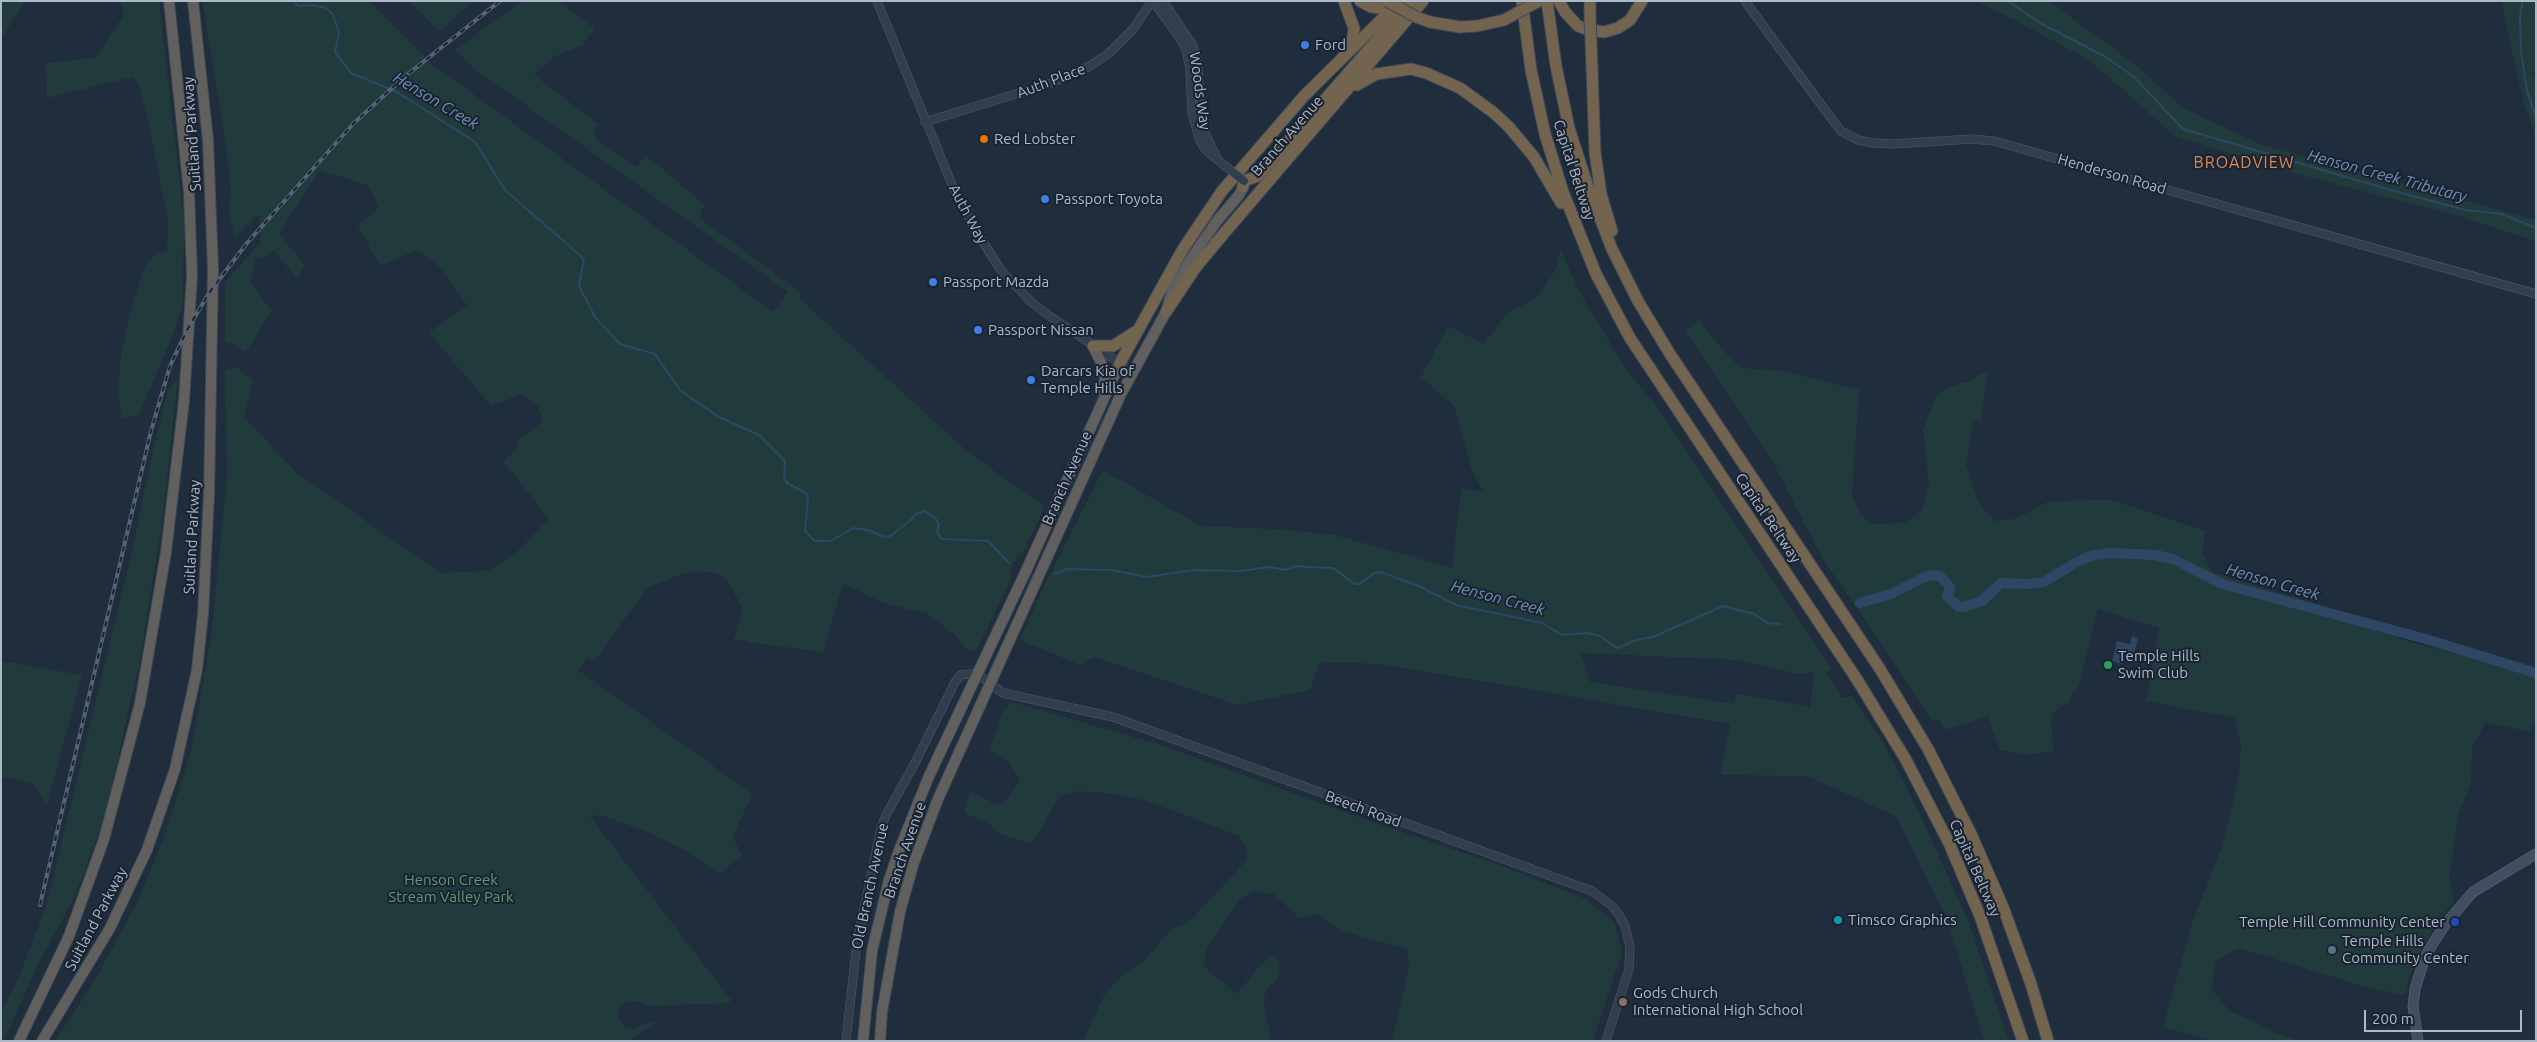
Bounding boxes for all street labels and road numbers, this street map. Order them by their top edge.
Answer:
street label: Woods Way [1186,51,1214,131]
street label: Auth Place [1014,60,1088,102]
street label: Suitland Parkway [179,76,205,192]
street label: Branch Avenue [1247,92,1327,180]
street label: Capital Beltway [1549,118,1599,222]
street label: Henderson Road [2056,150,2168,198]
street label: Auth Way [945,181,991,247]
street label: Branch Avenue [1038,428,1096,528]
street label: Capital Beltway [1731,470,1805,566]
street label: Suitland Parkway [180,479,204,595]
street label: Beech Road [1323,787,1403,831]
street label: Branch Avenue [880,799,930,901]
street label: Capital Beltway [1946,817,2004,919]
street label: Old Branch Avenue [848,821,892,951]
street label: Suitland Parkway [61,864,131,974]

